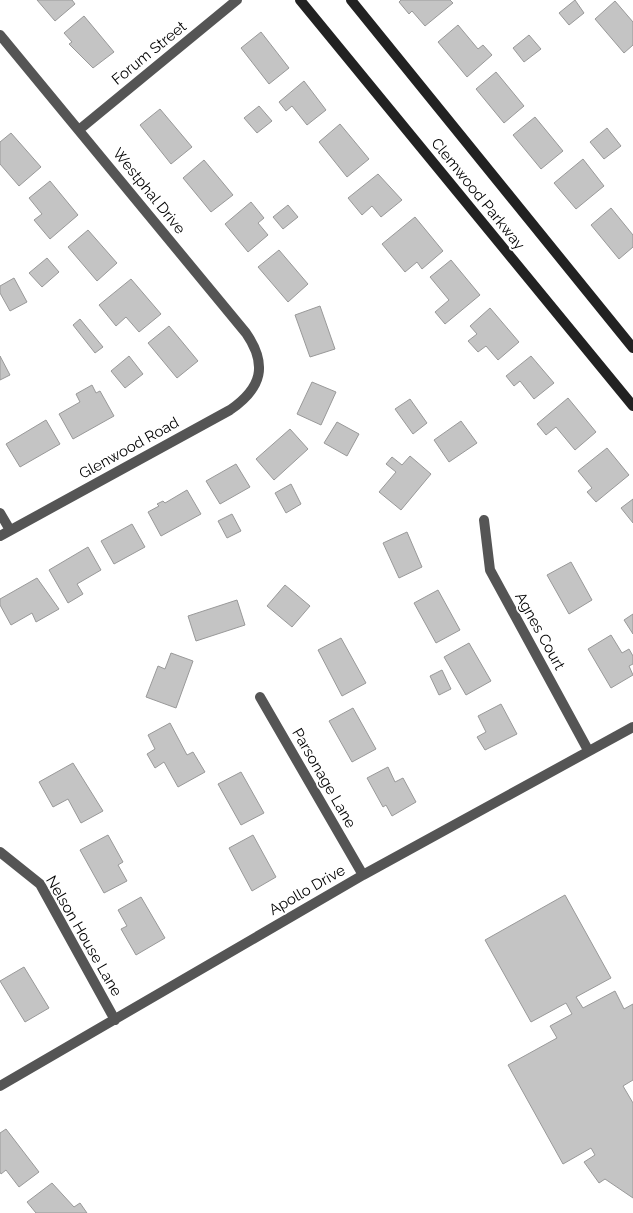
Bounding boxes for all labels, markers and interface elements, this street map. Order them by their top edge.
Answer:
street label: Forum Street [108,17,190,89]
street label: Clemwood Parkway [427,135,529,253]
street label: Westphal Drive [109,144,189,238]
street label: Glenwood Road [76,413,182,483]
street label: Agnes Court [511,589,569,673]
street label: Parsonage Lane [288,725,360,831]
street label: Apollo Drive [266,861,348,919]
street label: Nelson House Lane [42,873,126,1000]

